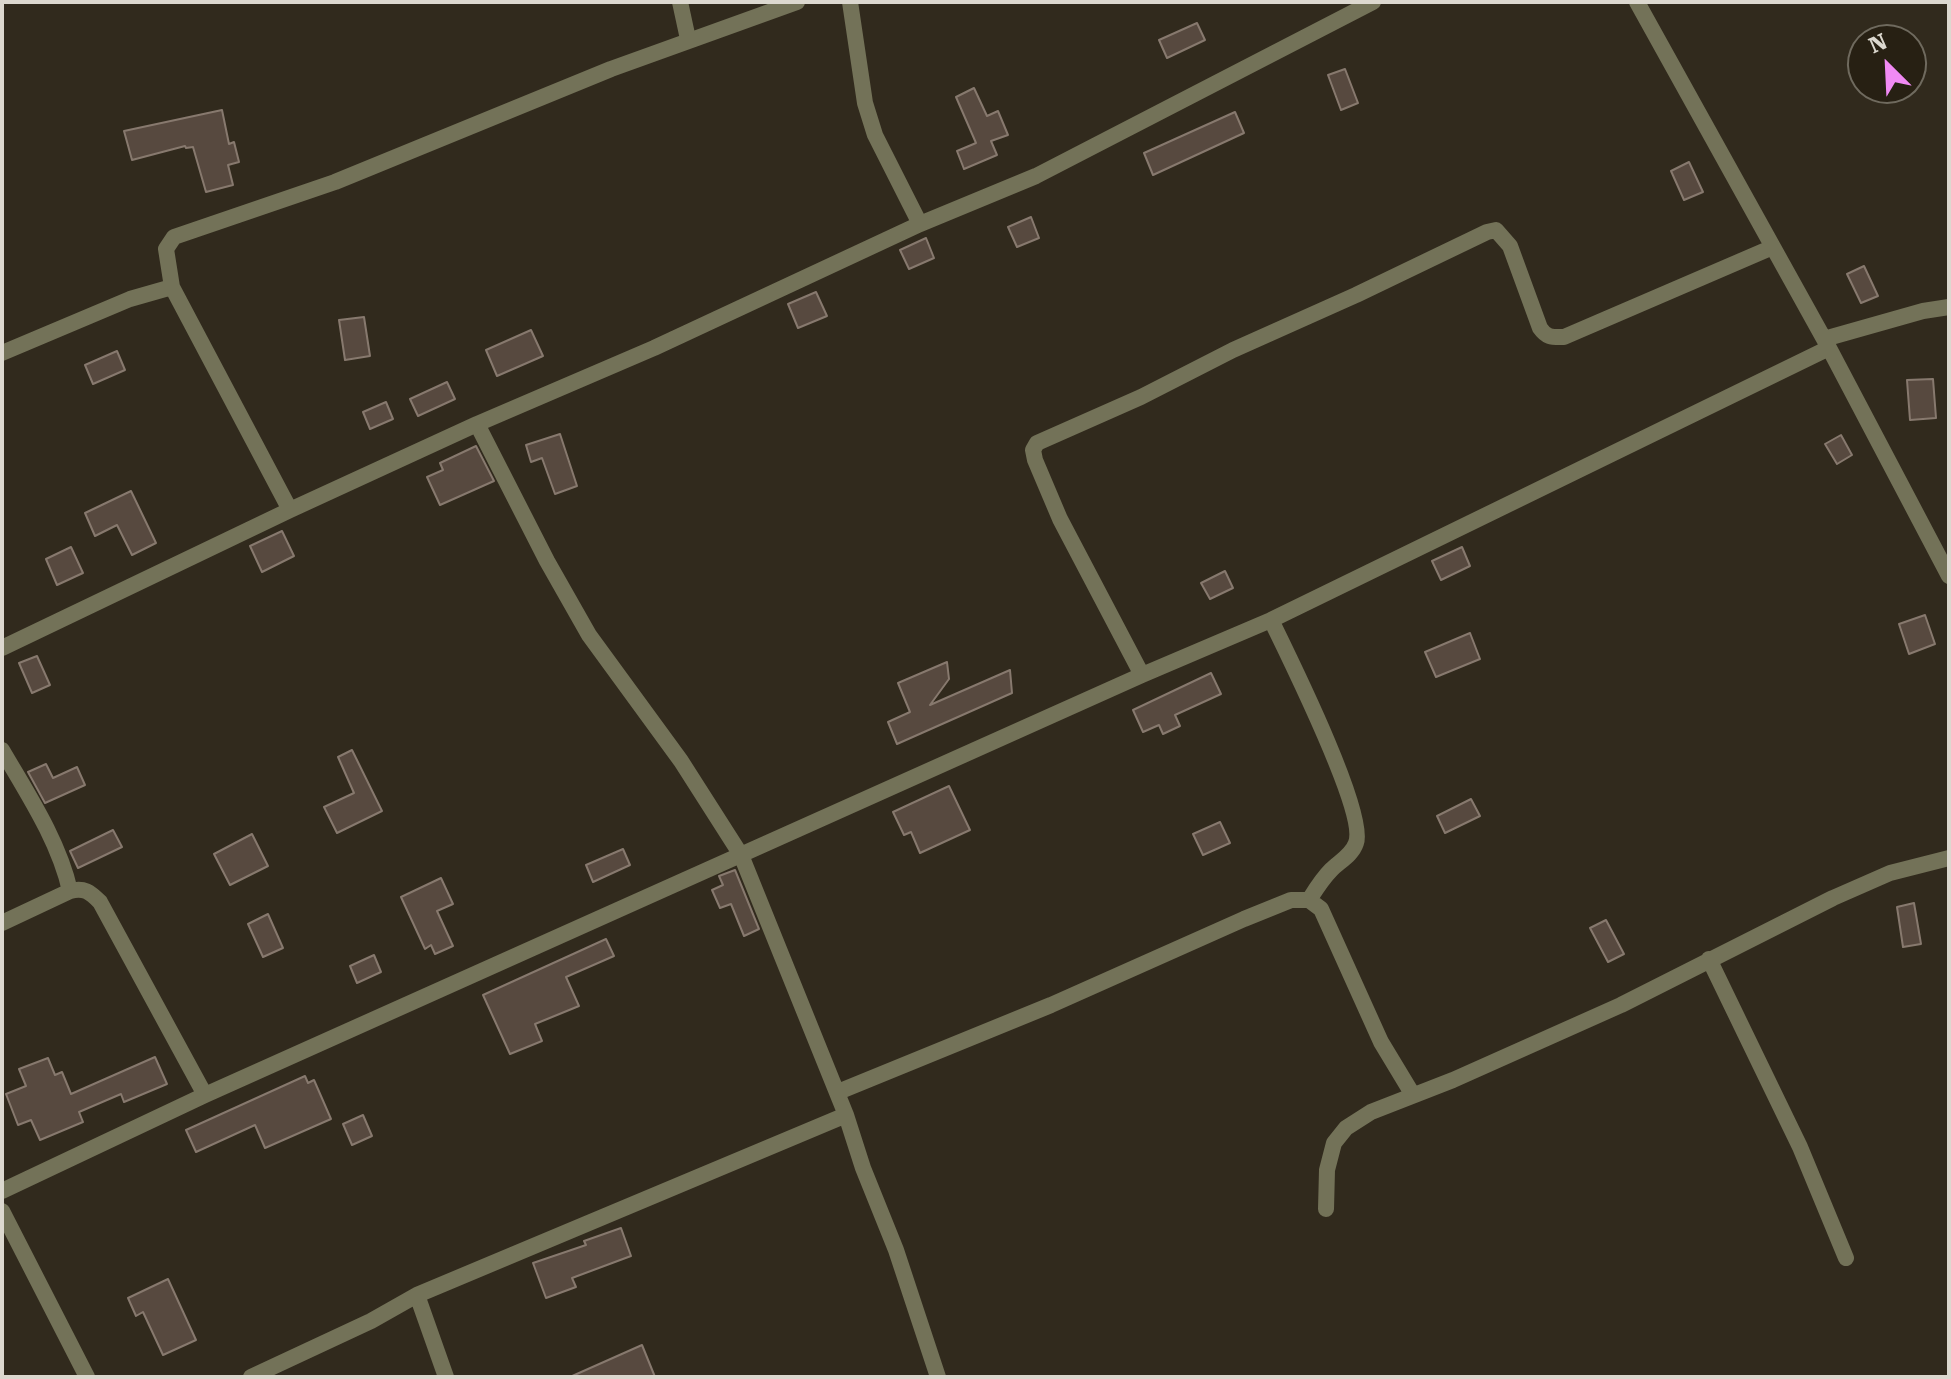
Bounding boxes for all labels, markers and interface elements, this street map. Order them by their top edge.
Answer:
north arrow [1847,24,1927,104]
text: N [1865,29,1891,58]

